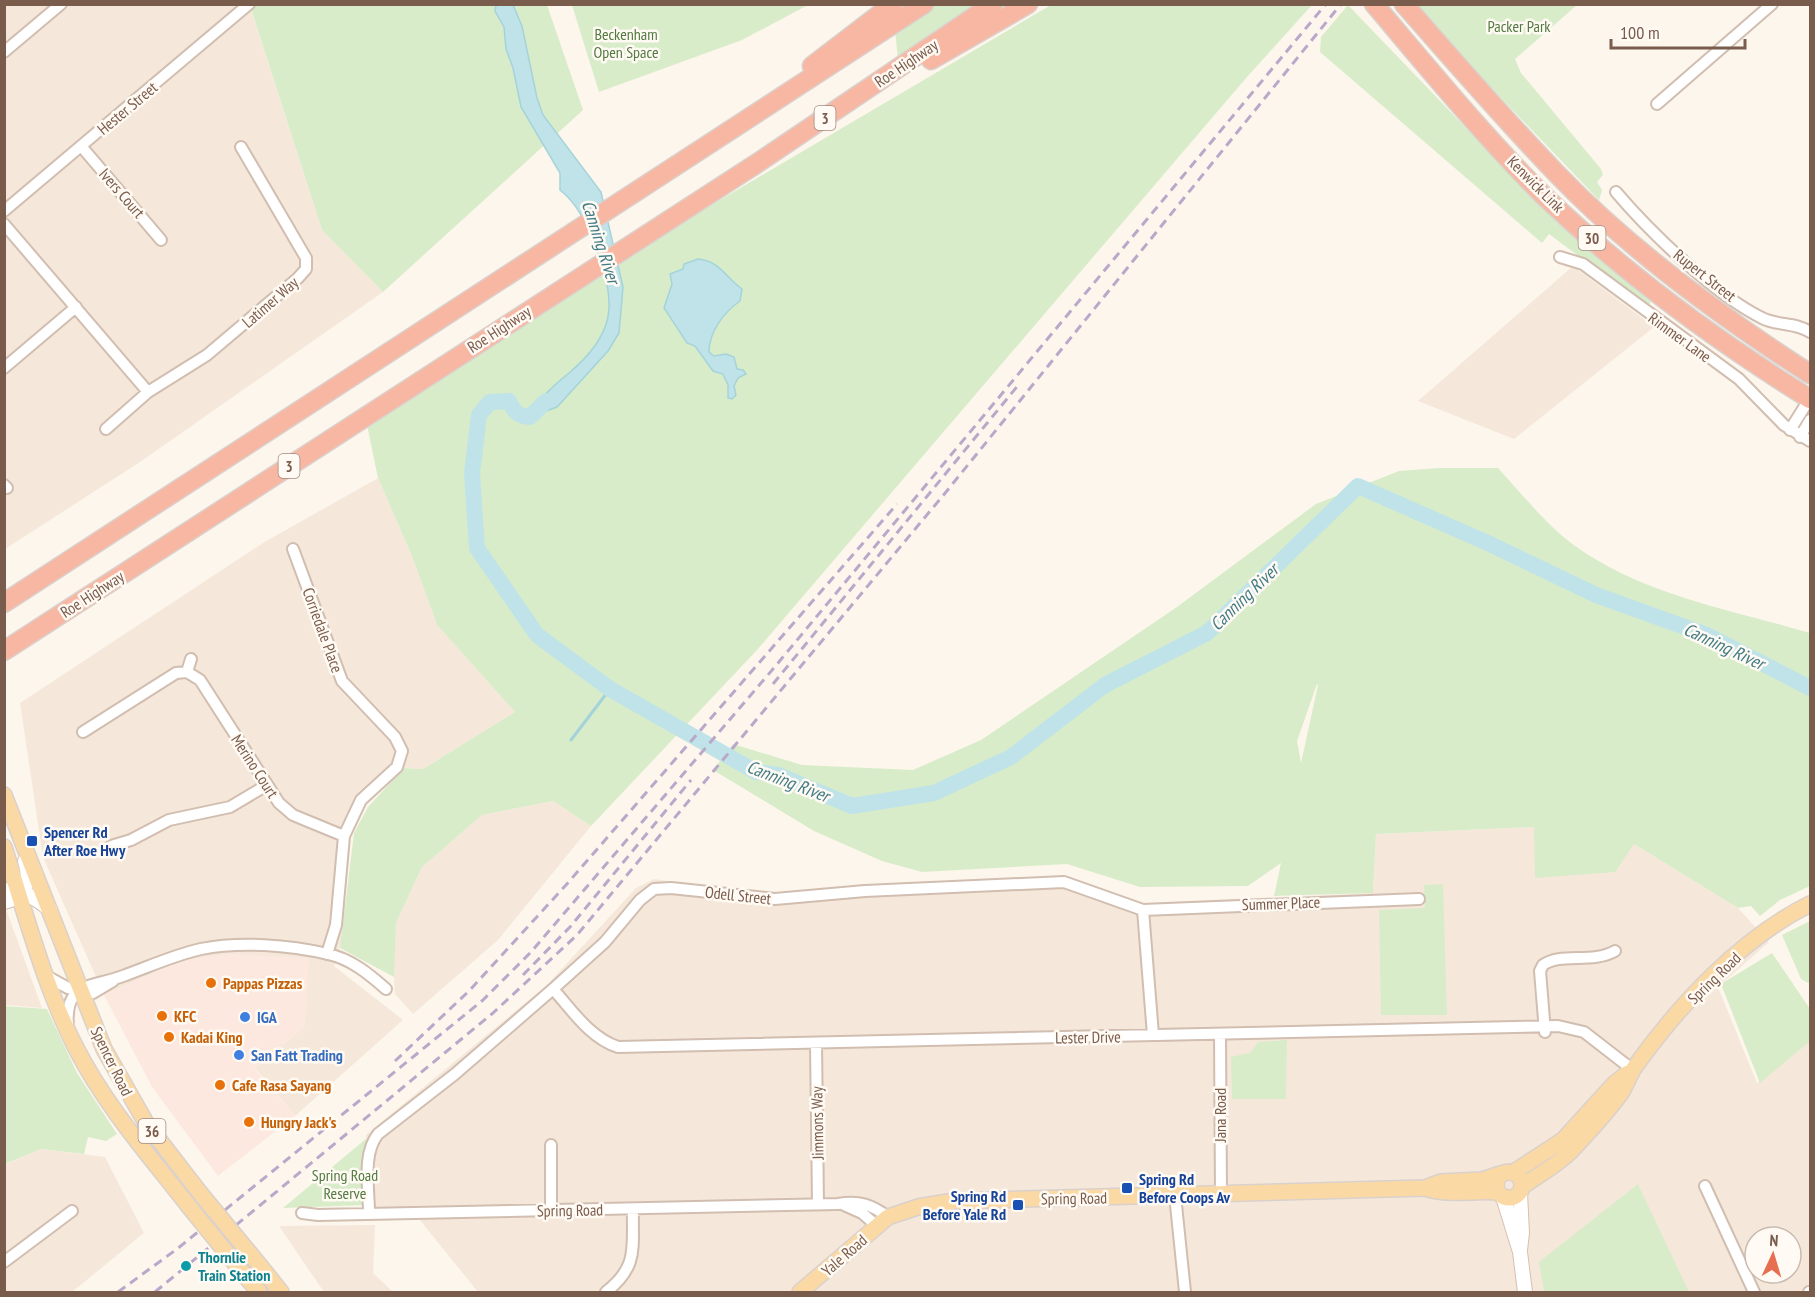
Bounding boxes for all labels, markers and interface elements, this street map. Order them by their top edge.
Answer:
scale bar [1611,12,1744,50]
park label: Packer Park [1487,16,1551,36]
text: 100 m [1620,21,1660,44]
park label: Beckenham Open Space [593,24,659,62]
street label: Roe Highway [871,35,941,91]
street label: Hester Street [93,77,162,139]
road number: 3 [814,106,836,130]
street label: Kenwick Link [1503,151,1569,217]
street label: Ivers Court [95,164,149,223]
water label: Canning River [577,197,626,290]
road number: 30 [1578,226,1606,250]
street label: Rupert Street [1670,244,1741,306]
street label: Latimer Way [238,272,302,332]
street label: Roe Highway [463,301,535,357]
street label: Rimmer Lane [1645,308,1715,366]
road number: 3 [278,454,300,478]
water label: Canning River [1205,557,1285,635]
street label: Roe Highway [56,566,128,622]
street label: Corriedale Place [298,585,348,675]
water label: Canning River [1680,617,1771,676]
street label: Merino Court [227,730,283,802]
water label: Canning River [744,755,835,808]
place label: Spencer Rd After Roe Hwy [43,822,126,860]
marker: Spencer Rd After Roe Hwy [25,834,39,848]
street label: Odell Street [704,882,773,908]
street label: Summer Place [1241,892,1321,914]
street label: Spring Road [1683,948,1745,1008]
place label: Pappas Pizzas [223,973,303,993]
marker: Pappas Pizzas [204,976,218,990]
place label: KFC [174,1006,197,1026]
place label: IGA [257,1007,278,1027]
marker: KFC [155,1009,169,1023]
marker: IGA [238,1010,252,1024]
street label: Spencer Road [87,1023,137,1099]
street label: Lester Drive [1055,1026,1121,1048]
place label: Kadai King [181,1027,242,1047]
marker: Kadai King [162,1030,176,1044]
place label: San Fatt Trading [251,1045,343,1065]
marker: San Fatt Trading [232,1048,246,1062]
place label: Cafe Rasa Sayang [232,1075,331,1095]
marker: Cafe Rasa Sayang [213,1078,227,1092]
street label: Jimmons Way [806,1086,828,1161]
street label: Jana Road [1210,1088,1230,1143]
place label: Hungry Jack's [261,1112,337,1132]
marker: Hungry Jack's [242,1115,256,1129]
road number: 36 [138,1119,166,1143]
park label: Spring Road Reserve [312,1165,378,1203]
place label: Spring Rd Before Coops Av [1139,1169,1231,1207]
marker: Spring Rd Before Coops Av [1120,1181,1134,1195]
place label: Spring Rd Before Yale Rd [923,1186,1006,1224]
street label: Spring Road [1041,1187,1107,1209]
marker: Spring Rd Before Yale Rd [1011,1198,1025,1212]
street label: Spring Road [537,1199,603,1221]
north arrow [1743,1225,1803,1285]
street label: Yale Road [817,1230,871,1280]
text: N [1769,1230,1779,1250]
place label: Thornlie Train Station [198,1247,270,1285]
marker: Thornlie Train Station [179,1259,193,1273]

